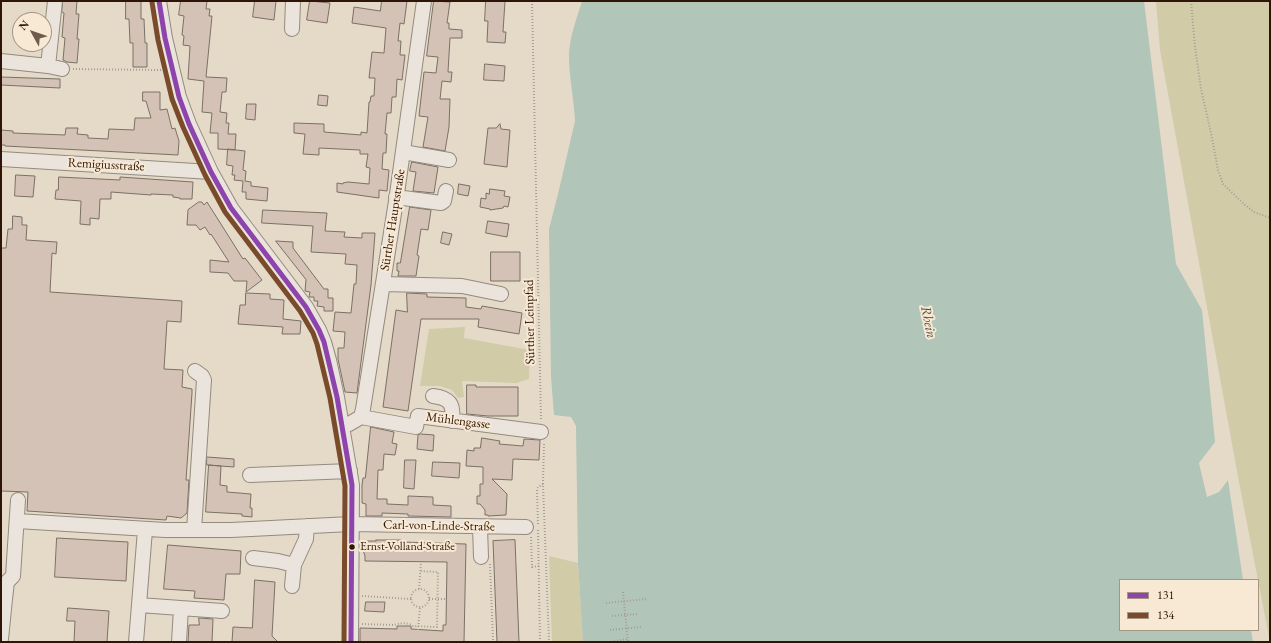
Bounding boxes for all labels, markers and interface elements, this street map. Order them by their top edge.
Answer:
north arrow [12,12,52,52]
text: N [15,17,32,33]
street label: Remigiusstraße [67,155,145,175]
street label: Sürther Hauptstraße [377,168,409,272]
street label: Sürther Leinpfad [521,279,539,365]
water label: Rhein [916,304,940,340]
street label: Mühlengasse [425,409,491,433]
street label: Carl-von-Linde-Straße [383,517,495,535]
place label: Ernst-Volland-Straße [360,540,455,554]
marker: Ernst-Volland-Straße [347,542,357,552]
legend [1119,579,1259,631]
text: 131 [1157,587,1174,603]
text: 134 [1157,607,1174,623]

